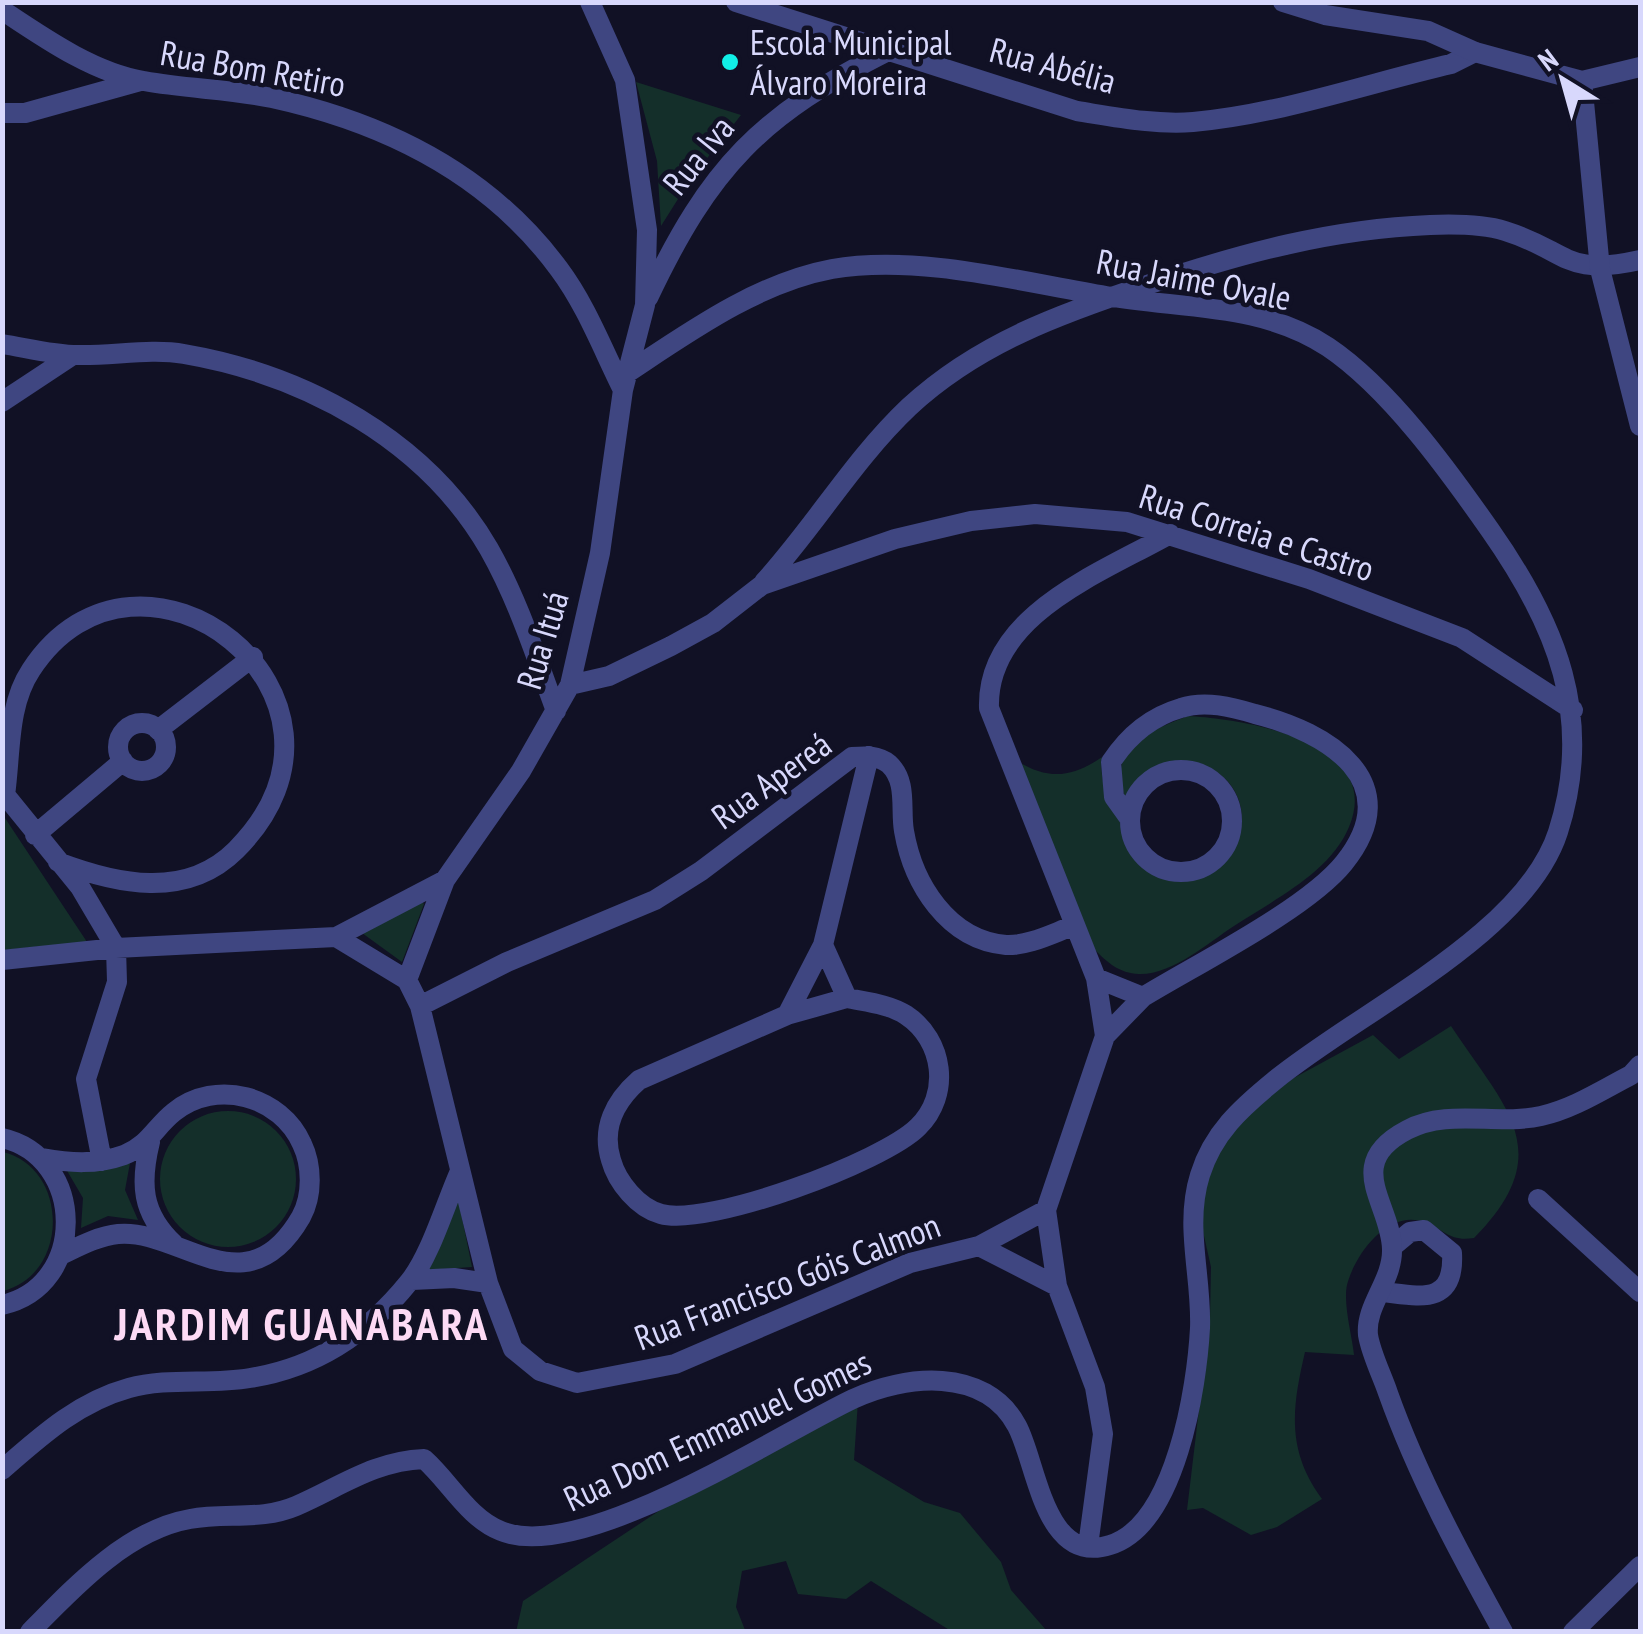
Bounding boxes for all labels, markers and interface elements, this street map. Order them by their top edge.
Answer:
place label: Escola Municipal Álvaro Moreira [750,19,951,105]
street label: Rua Abélia [985,26,1121,104]
street label: Rua Bom Retiro [157,29,349,107]
north arrow [1513,30,1613,130]
text: N [1530,40,1565,79]
marker: Escola Municipal Álvaro Moreira [719,51,741,73]
street label: Rua Iva [652,106,744,204]
street label: Rua Jaime Ovale [1093,238,1295,320]
street label: Rua Correia e Castro [1134,472,1380,592]
street label: Rua Ituá [505,585,579,695]
street label: Rua Apereá [702,721,840,839]
street label: Rua Francisco Góis Calmon [628,1202,946,1360]
district label: JARDIM GUANABARA [113,1294,490,1352]
street label: Rua Dom Emmanuel Gomes [556,1339,878,1521]

